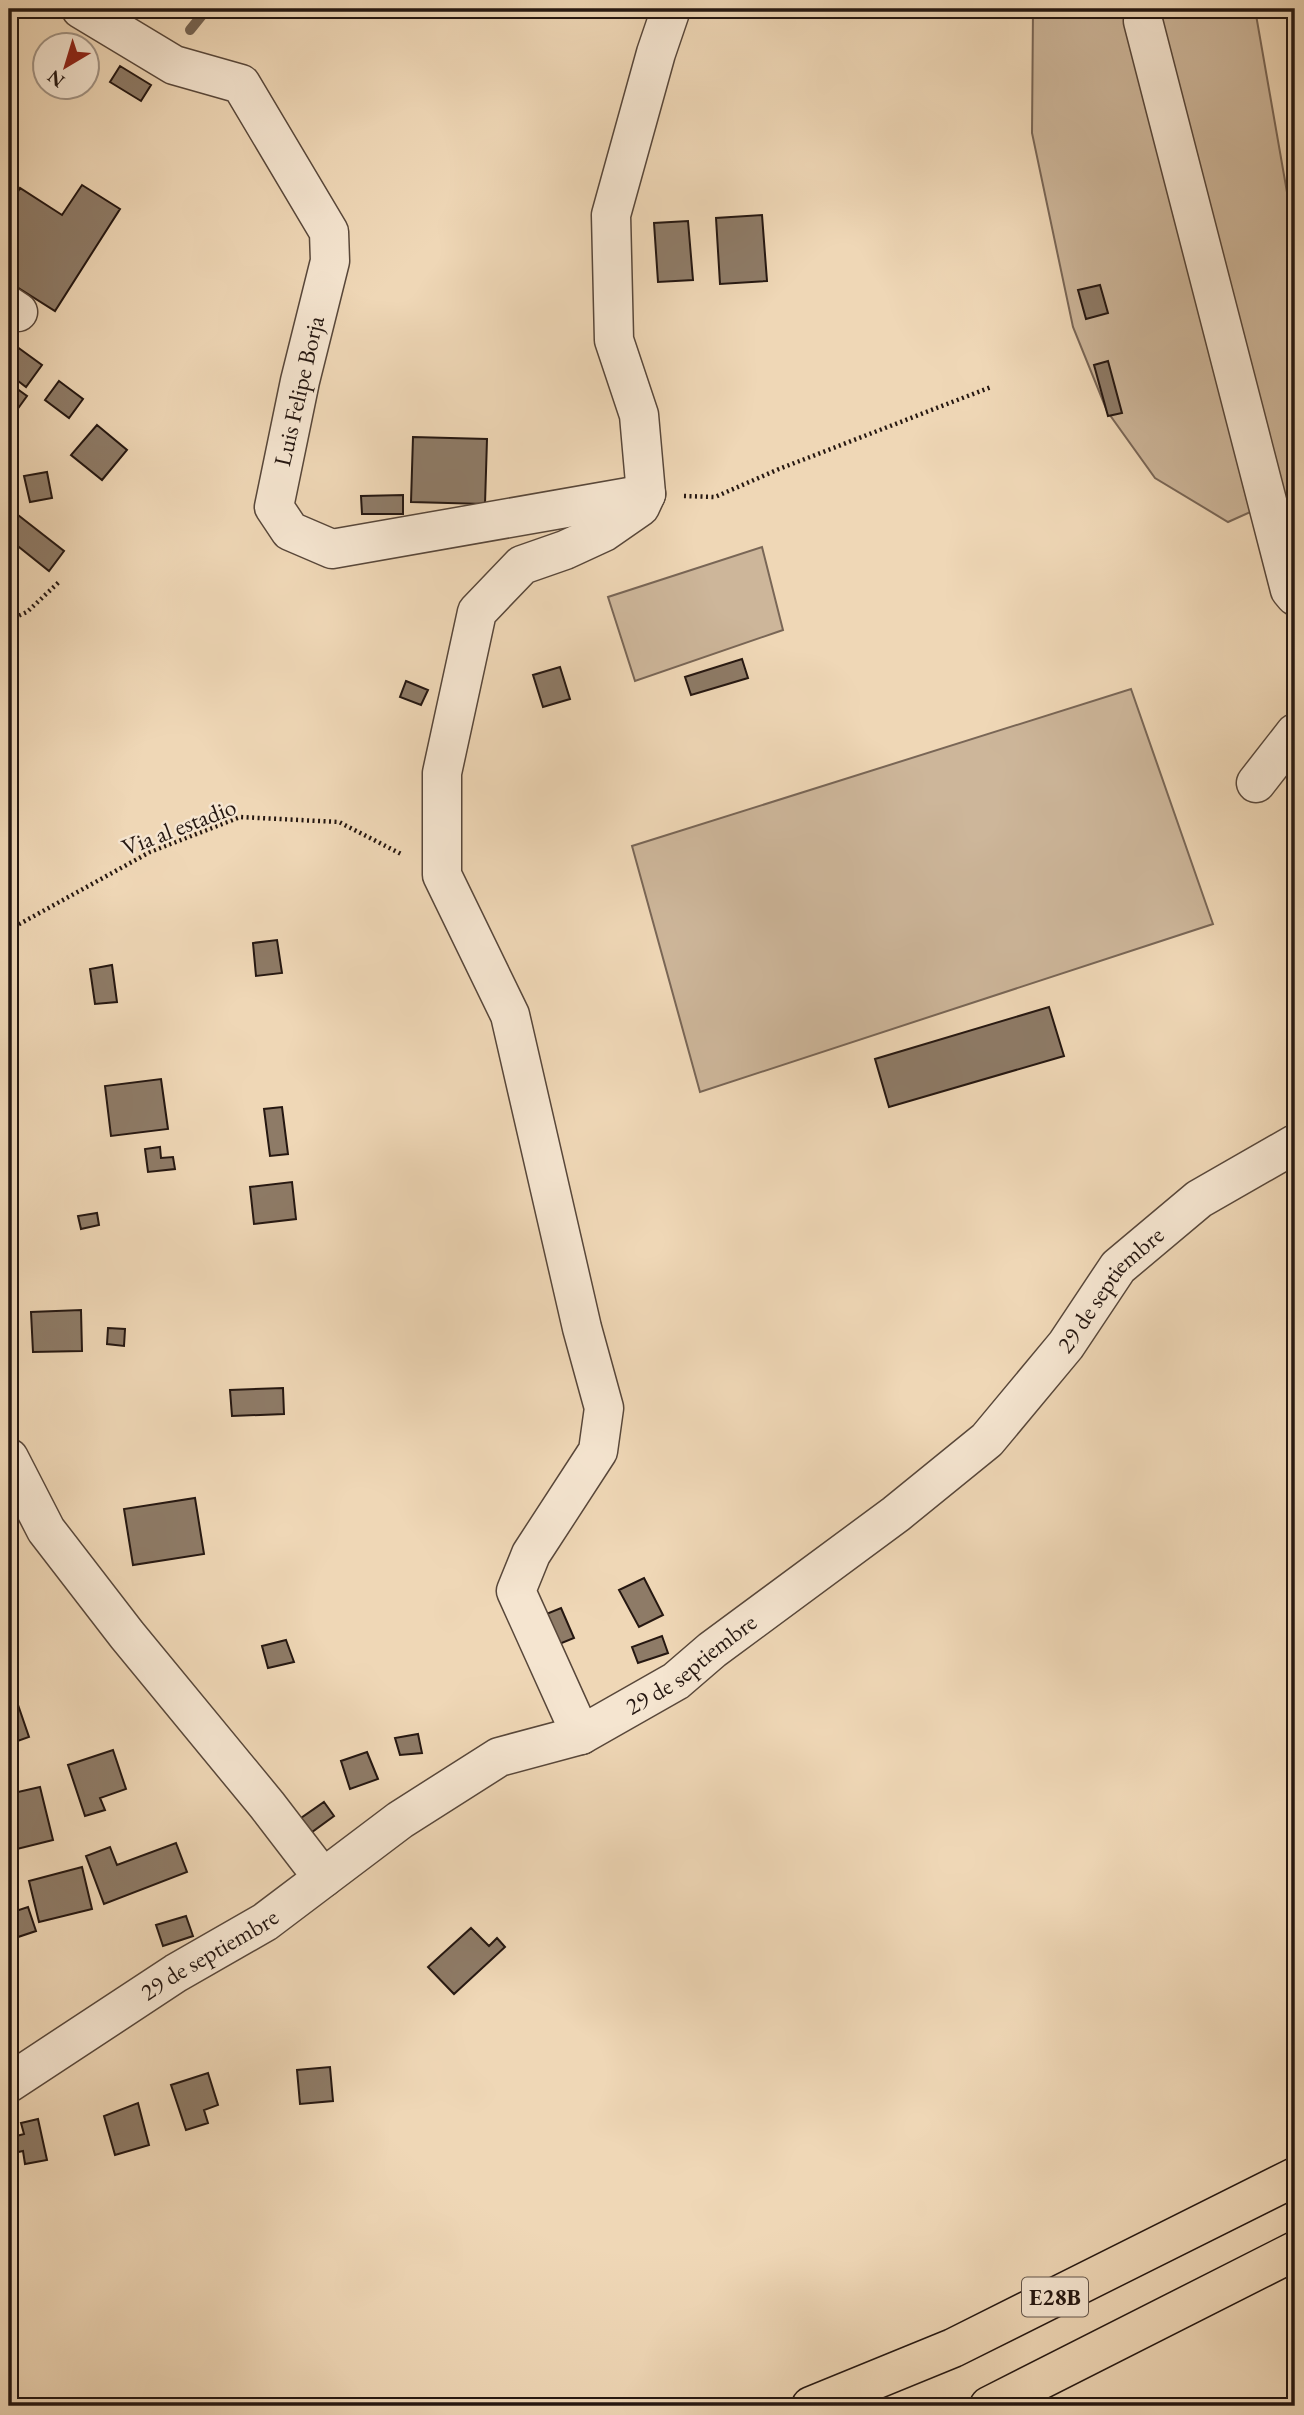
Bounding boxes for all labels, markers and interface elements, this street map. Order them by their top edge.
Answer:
north arrow [32,32,102,102]
text: N [42,64,70,94]
street label: Luis Felipe Borja [266,312,331,469]
street label: Via al estadio [117,790,241,863]
street label: 29 de septiembre [1050,1219,1170,1359]
street label: 29 de septiembre [620,1606,763,1722]
street label: 29 de septiembre [134,1901,284,2007]
road number: E28B [1022,2278,1088,2316]

